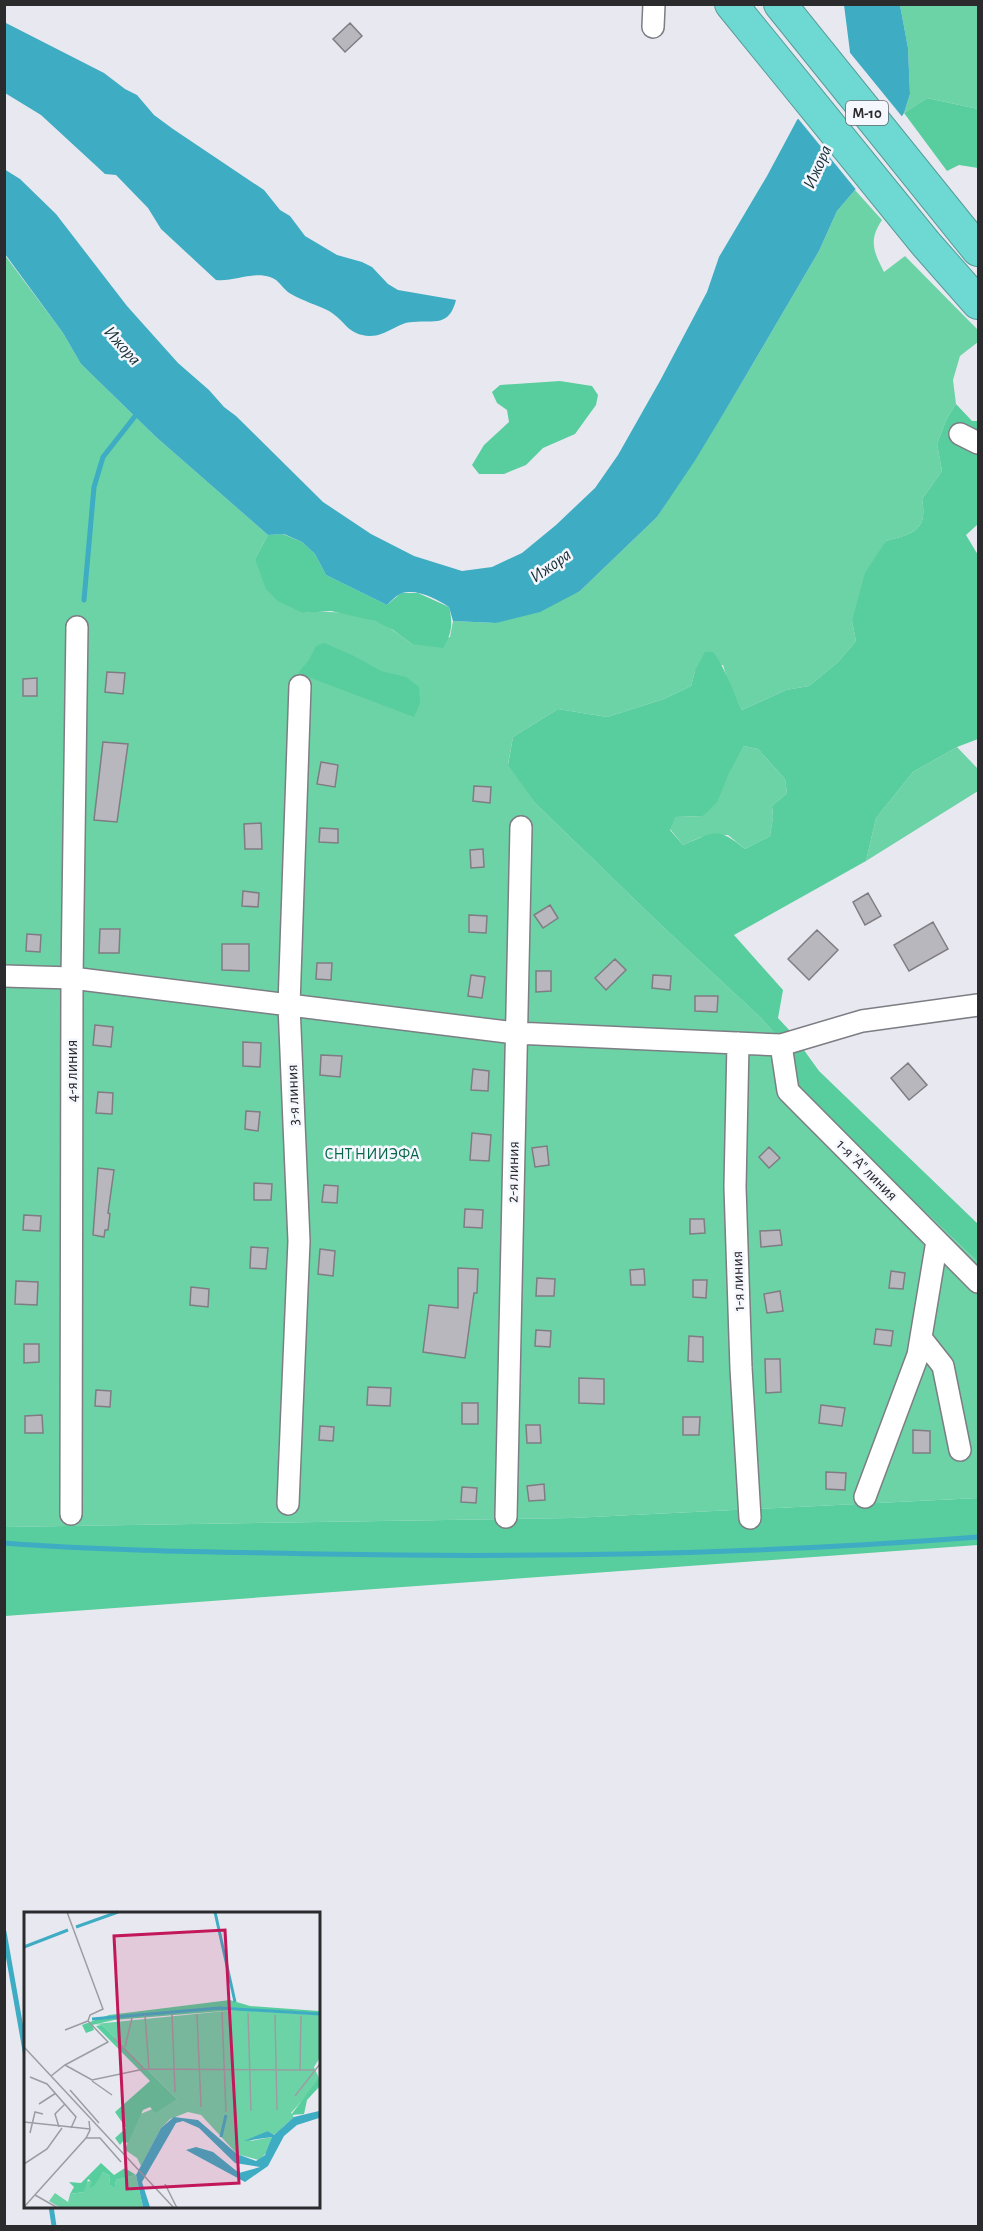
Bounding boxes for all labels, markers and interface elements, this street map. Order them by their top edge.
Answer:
road number: М-10 [846,101,888,125]
water label: Ижора [801,143,835,191]
water label: Ижора [100,323,144,369]
water label: Ижора [527,546,575,586]
street label: 4-я линия [64,1040,80,1102]
street label: 3-я линия [284,1064,302,1126]
street label: 1-я "А" линия [833,1136,901,1204]
street label: 2-я линия [504,1141,522,1203]
park label: СНТ НИИЭФА [325,1146,420,1162]
street label: 1-я линия [729,1251,747,1311]
inset map [24,1912,320,2207]

